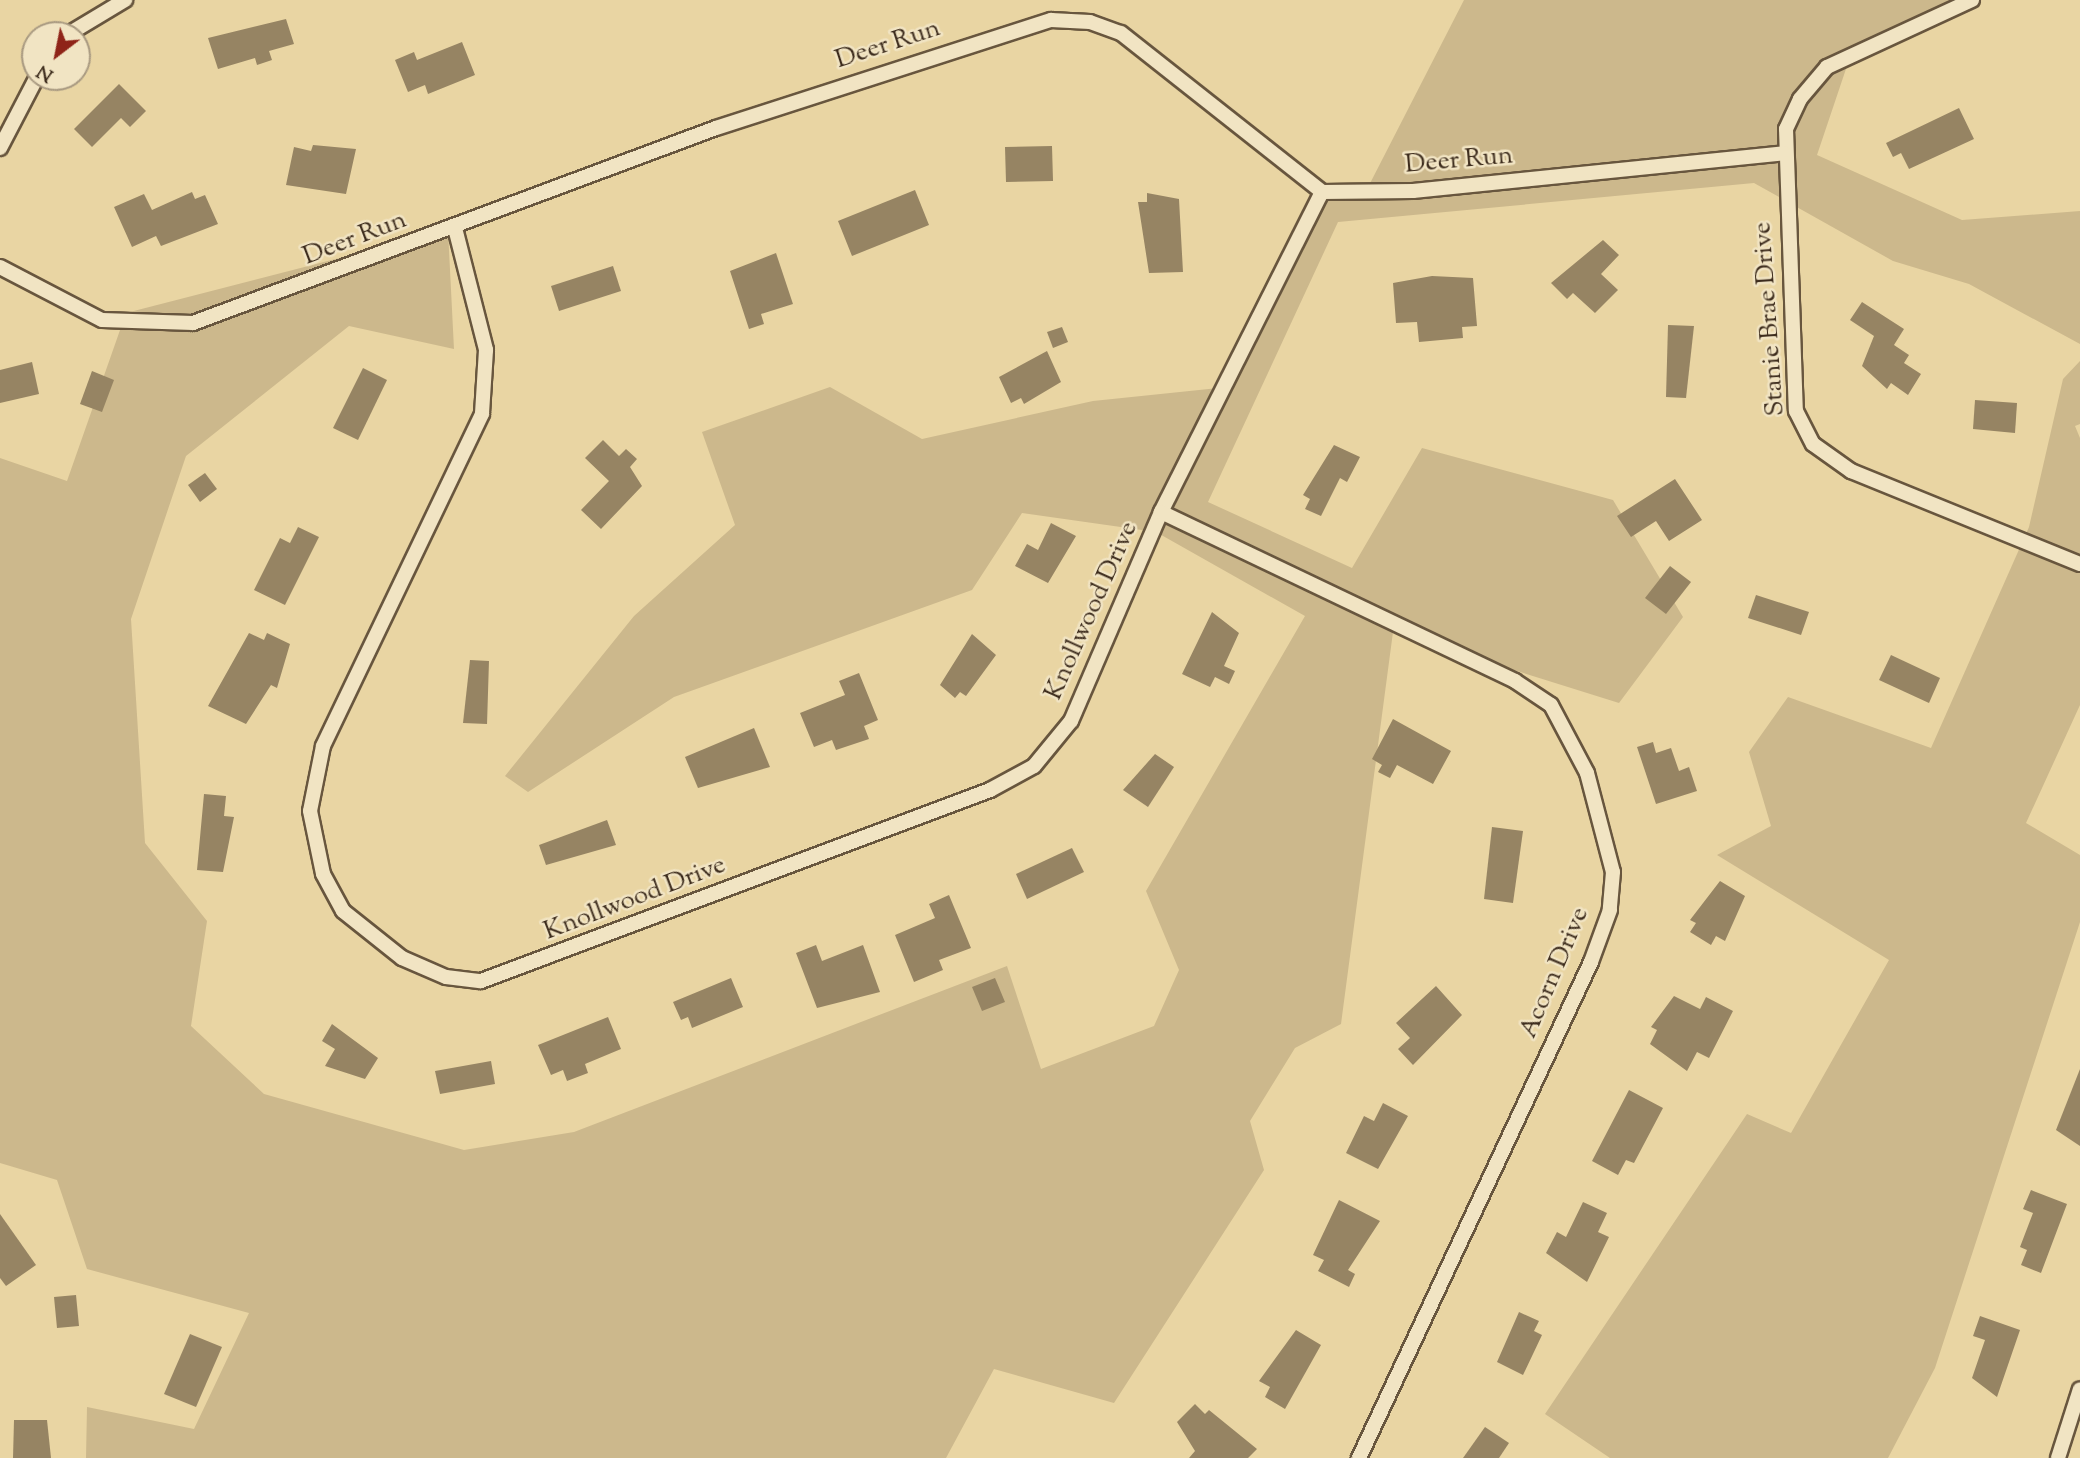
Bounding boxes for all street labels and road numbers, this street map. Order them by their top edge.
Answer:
street label: Deer Run [832,13,944,77]
street label: Deer Run [1404,141,1514,181]
street label: Deer Run [299,205,411,273]
street label: Stanie Brae Drive [1748,221,1792,417]
street label: Knollwood Drive [1039,517,1145,705]
street label: Knollwood Drive [540,850,730,948]
street label: Acorn Drive [1513,903,1597,1043]

